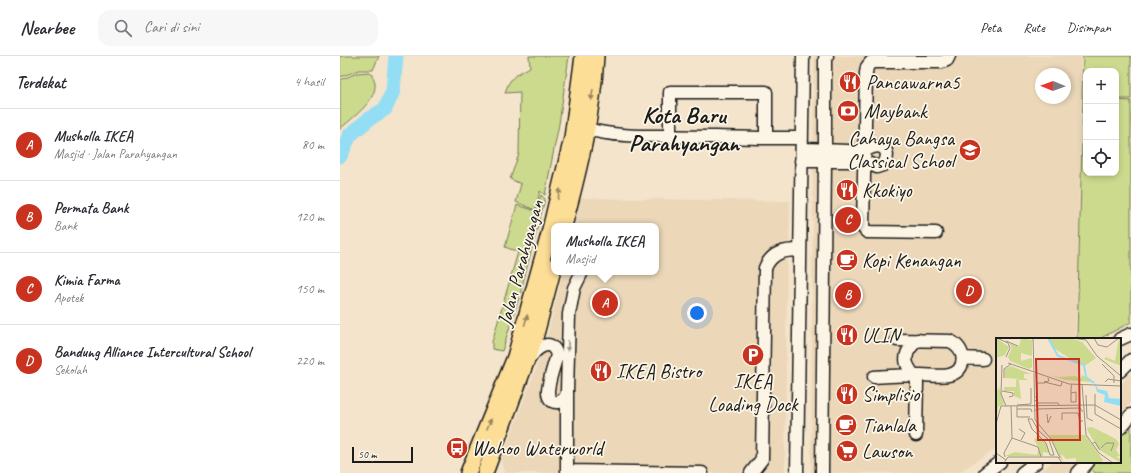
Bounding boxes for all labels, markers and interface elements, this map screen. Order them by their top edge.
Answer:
search box [98,10,378,46]
text: Nearbee [20,16,74,40]
icon: search [112,17,134,39]
text: Cari di sini [144,18,199,37]
text: Peta [980,19,1001,36]
text: Rute [1023,19,1045,36]
text: Disimpan [1067,19,1111,36]
north arrow [1035,68,1071,104]
map controls [1083,68,1119,176]
button: + [1083,68,1119,104]
restaurant icon: Pancawarna5 [837,69,863,95]
place label: Pancawarna5 [866,70,961,95]
text: Terdekat [16,72,66,93]
text: 4 hasil [294,74,324,90]
one-way arrow [589,89,595,101]
bank icon: Maybank [835,98,861,124]
place label: Maybank [864,99,928,124]
district label: Kota Baru Parahyangan [629,100,741,158]
button: − [1083,104,1119,140]
place label: Cahaya Bangsa Classical School [847,126,958,174]
text: Musholla IKEA [54,127,133,146]
text: A [26,137,32,153]
text: 80 m [302,137,324,153]
school or university icon: Cahaya Bangsa Classical School [957,137,983,163]
button: locate [1083,140,1119,176]
text: Masjid · Jalan Parahyangan [54,146,177,162]
restaurant icon: Kkokiyo [834,177,860,203]
place label: Kkokiyo [862,178,913,203]
one-way arrow [556,188,562,200]
street label: Jalan Parahyangan [491,196,550,330]
text: Permata Bank [54,199,128,218]
pin: C [835,205,861,235]
text: B [26,209,32,225]
text: 120 m [296,209,324,225]
text: Bank [54,218,77,234]
popup [551,223,659,275]
text: Musholla IKEA [566,232,644,251]
cafe icon: Kopi Kenangan [834,247,860,273]
place label: Kopi Kenangan [862,248,962,273]
text: Masjid [566,251,595,267]
text: Kimia Farma [54,271,120,290]
pin: D [956,276,982,306]
pin: B [835,280,861,310]
text: C [26,281,32,297]
text: 150 m [296,281,324,297]
pin: A [592,288,618,318]
text: Apotek [54,290,83,306]
your location [687,303,707,323]
one-way arrow [523,314,529,326]
restaurant icon: ULIN [834,322,860,348]
place label: ULIN [862,323,902,348]
inset map [996,338,1121,463]
one-way arrow [565,340,571,353]
parking icon: IKEA Loading Dock [740,342,766,368]
text: Bandung Alliance Intercultural School [54,343,251,362]
text: D [25,353,33,369]
text: 220 m [296,353,324,369]
restaurant icon: IKEA Bistro [588,358,614,384]
place label: IKEA Bistro [616,359,703,384]
text: Sekolah [54,362,87,378]
place label: IKEA Loading Dock [708,369,799,417]
restaurant icon: Simplisio [834,381,860,407]
place label: Simplisio [862,382,920,407]
cafe icon: Tianlala [833,412,859,438]
place label: Tianlala [862,413,917,438]
one-way arrow [486,418,492,430]
bus stop icon: Wahoo Waterworld [444,435,470,461]
place label: Wahoo Waterworld [472,436,606,461]
supermarket icon: Lawson [834,438,860,464]
place label: Lawson [862,439,913,464]
scale bar [352,445,413,464]
text: 50 m [358,447,377,461]

